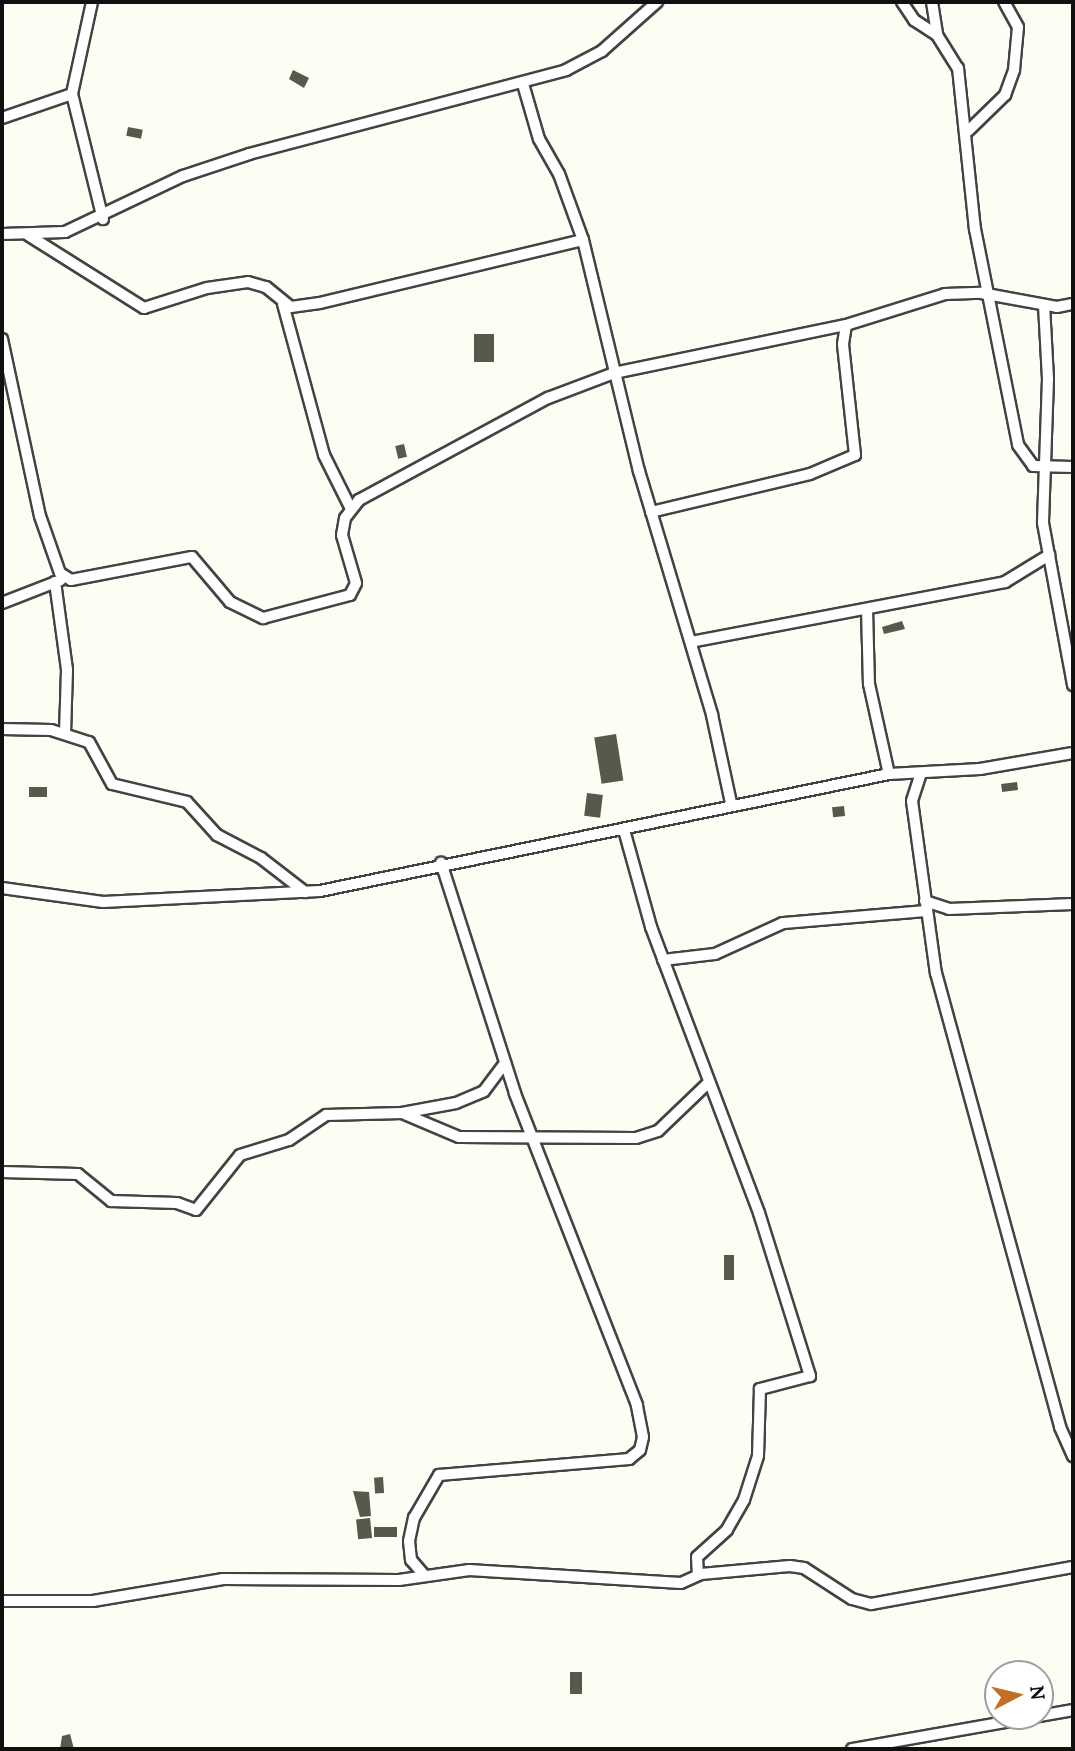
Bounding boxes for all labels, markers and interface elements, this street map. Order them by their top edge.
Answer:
north arrow [984,1660,1054,1730]
text: N [1025,1684,1051,1701]

